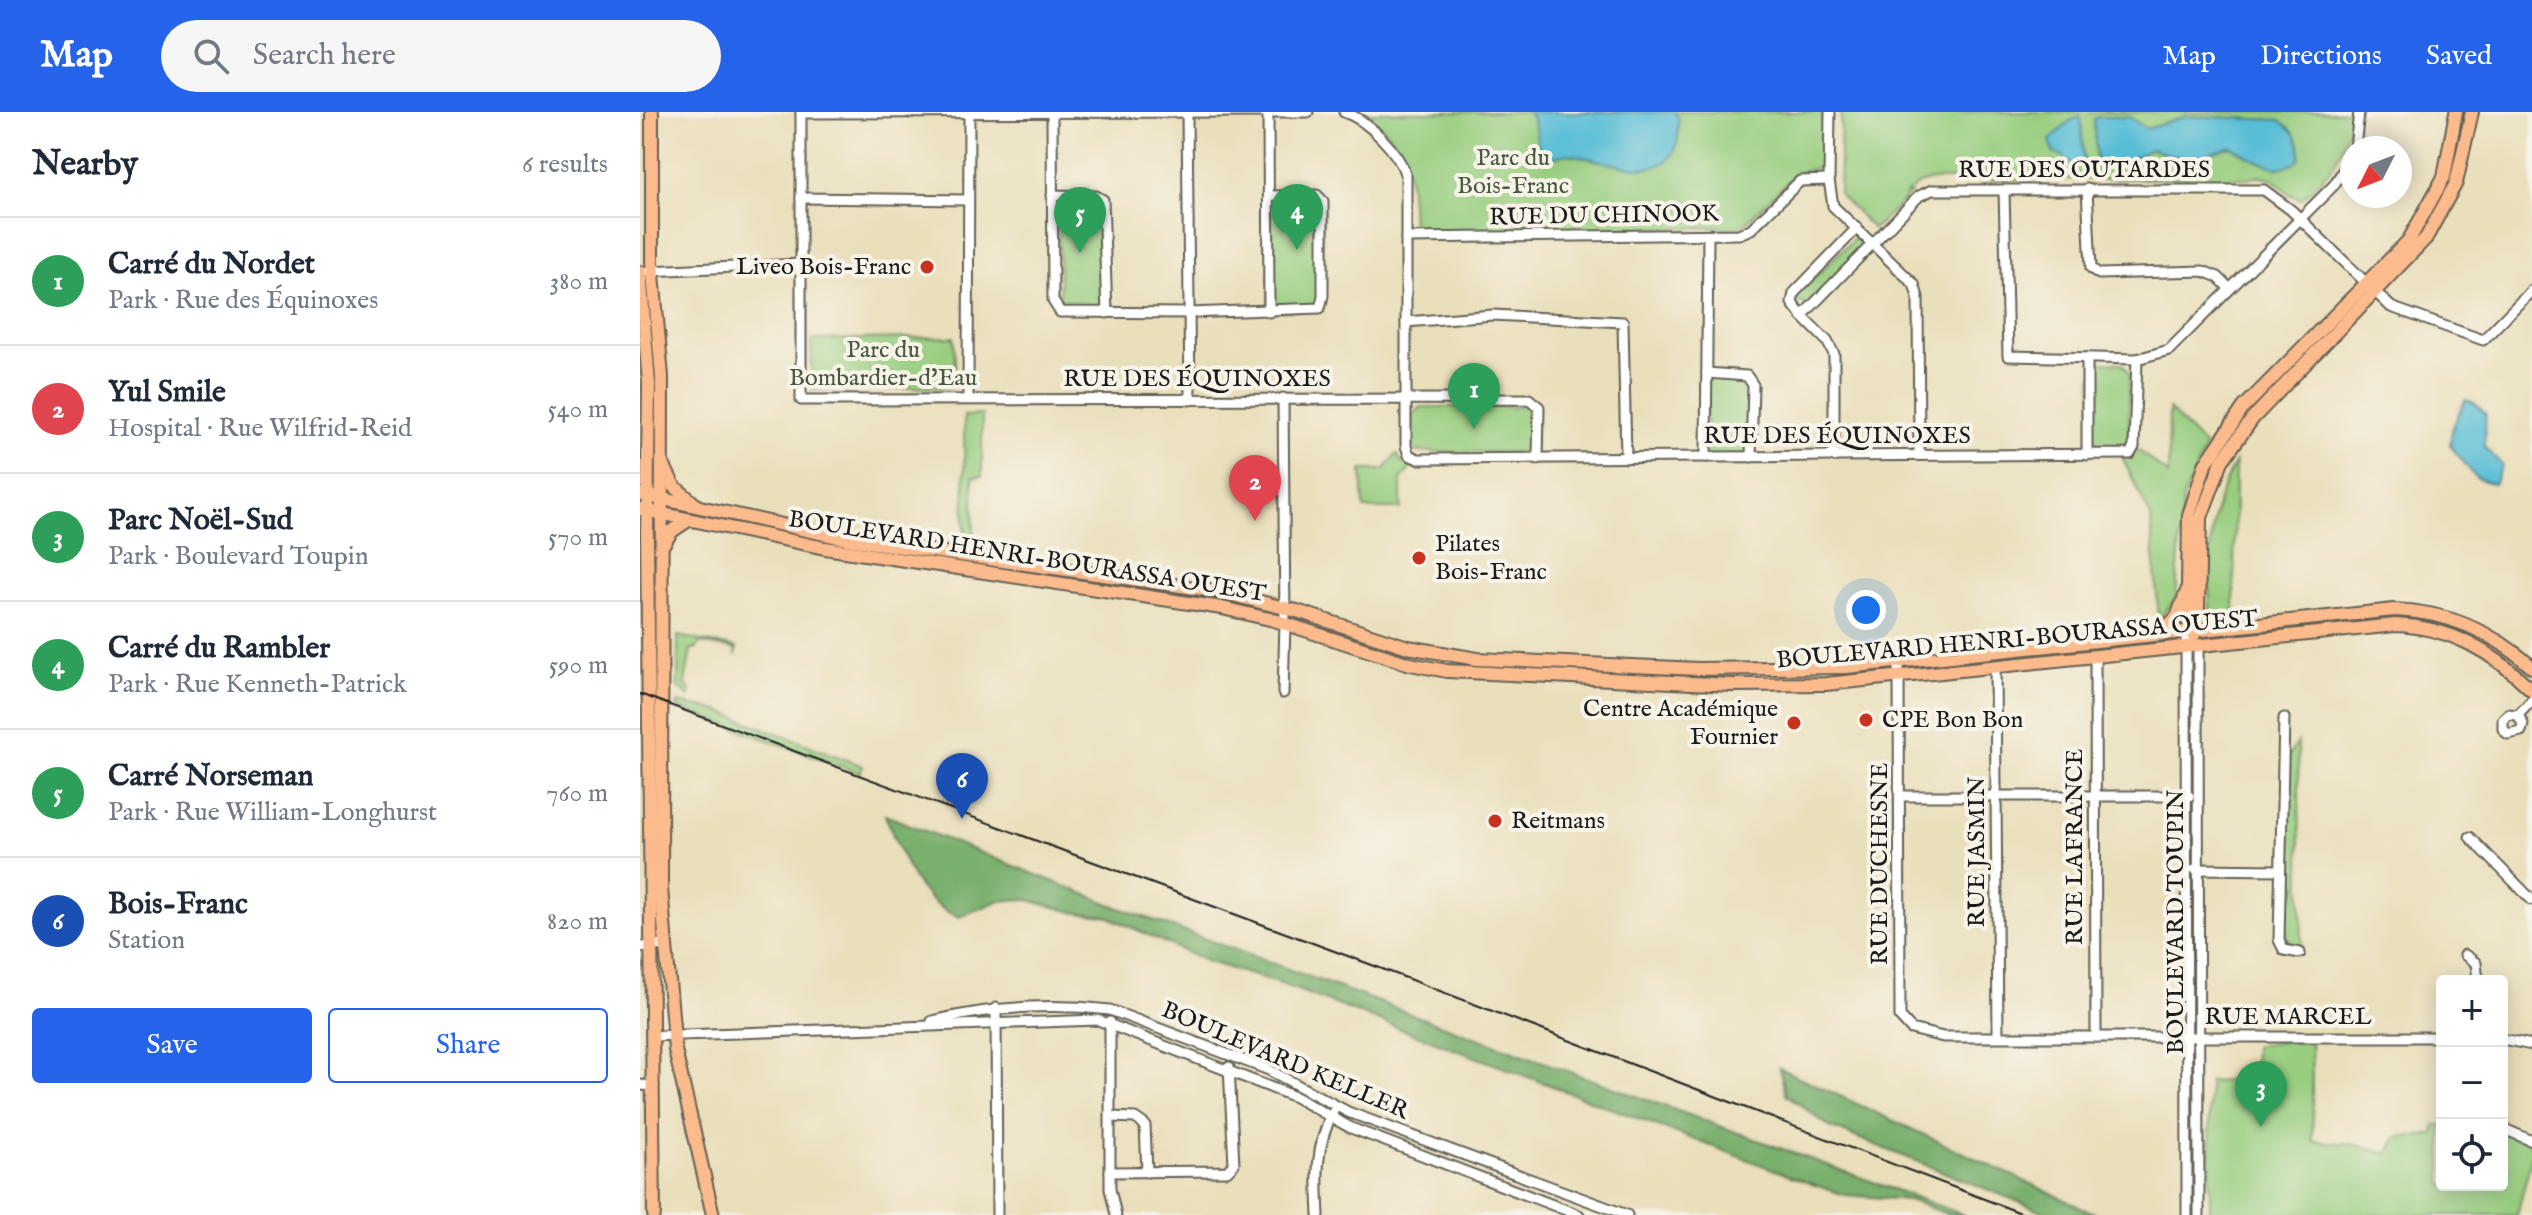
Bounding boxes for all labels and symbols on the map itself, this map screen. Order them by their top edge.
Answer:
north arrow [2340,136,2412,208]
park label: Parc du Bois-Franc [1457,143,1569,202]
street label: RUE DES OUTARDES [1958,155,2210,186]
pin: 4 [1271,184,1323,250]
pin: 5 [1054,187,1106,253]
street label: RUE DU CHINOOK [1489,198,1720,234]
place label: Liveo Bois-Franc [736,252,911,283]
marker: Liveo Bois-Franc [918,258,936,276]
park label: Parc du Bombardier-d'Eau [789,335,977,394]
pin: 1 [1448,363,1500,429]
street label: RUE DES ÉQUINOXES [1063,364,1331,395]
street label: RUE DES ÉQUINOXES [1703,421,1971,452]
pin: 2 [1229,455,1281,521]
street label: BOULEVARD HENRI-BOURASSA OUEST [786,504,1268,610]
place label: Pilates Bois-Franc [1435,529,1547,588]
marker: Pilates Bois-Franc [1410,549,1428,567]
your location [1846,590,1886,630]
street label: BOULEVARD HENRI-BOURASSA OUEST [1775,603,2259,676]
place label: Centre Académique Fournier [1583,694,1778,753]
place label: CPE Bon Bon [1882,705,2023,736]
marker: CPE Bon Bon [1857,711,1875,729]
marker: Centre Académique Fournier [1785,714,1803,732]
street label: RUE LAFRANCE [2060,749,2091,945]
pin: 6 [936,753,988,819]
street label: RUE DUCHESNE [1865,763,1896,965]
street label: RUE JASMIN [1962,776,1993,927]
street label: BOULEVARD TOUPIN [2161,789,2192,1055]
place label: Reitmans [1511,806,1605,837]
marker: Reitmans [1486,812,1504,830]
street label: BOULEVARD KELLER [1157,995,1414,1128]
street label: RUE MARCEL [2205,1002,2372,1033]
pin: 3 [2235,1061,2287,1127]

